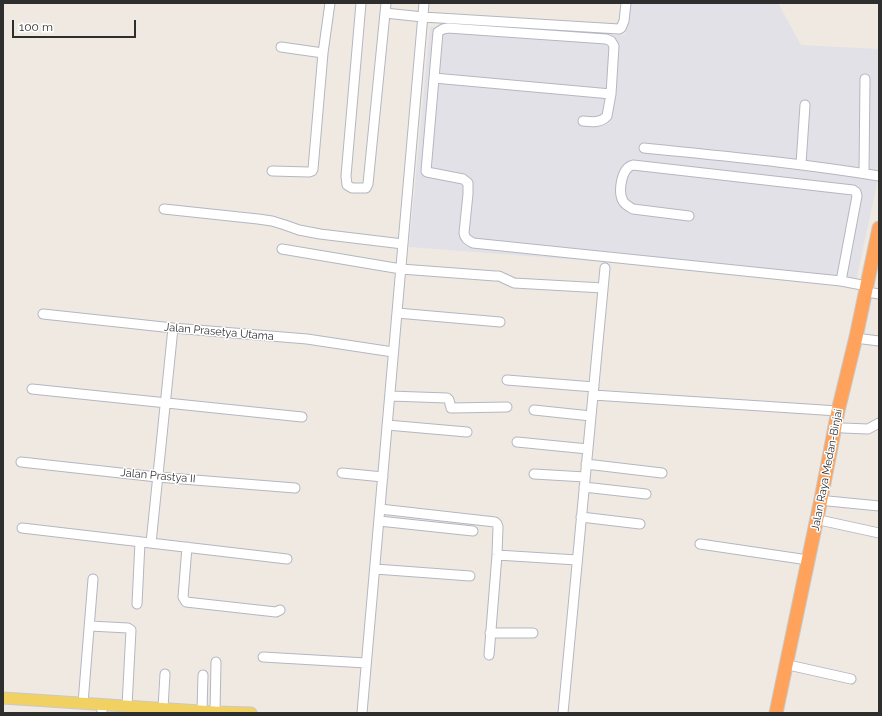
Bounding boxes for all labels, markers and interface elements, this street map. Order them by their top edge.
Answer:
scale bar [14,12,138,38]
text: 100 m [19,20,53,34]
street label: Jalan Prasetya Utama [164,321,274,343]
street label: Jalan Raya Medan-Binjai [809,408,845,532]
street label: Jalan Prastya II [120,466,196,486]

